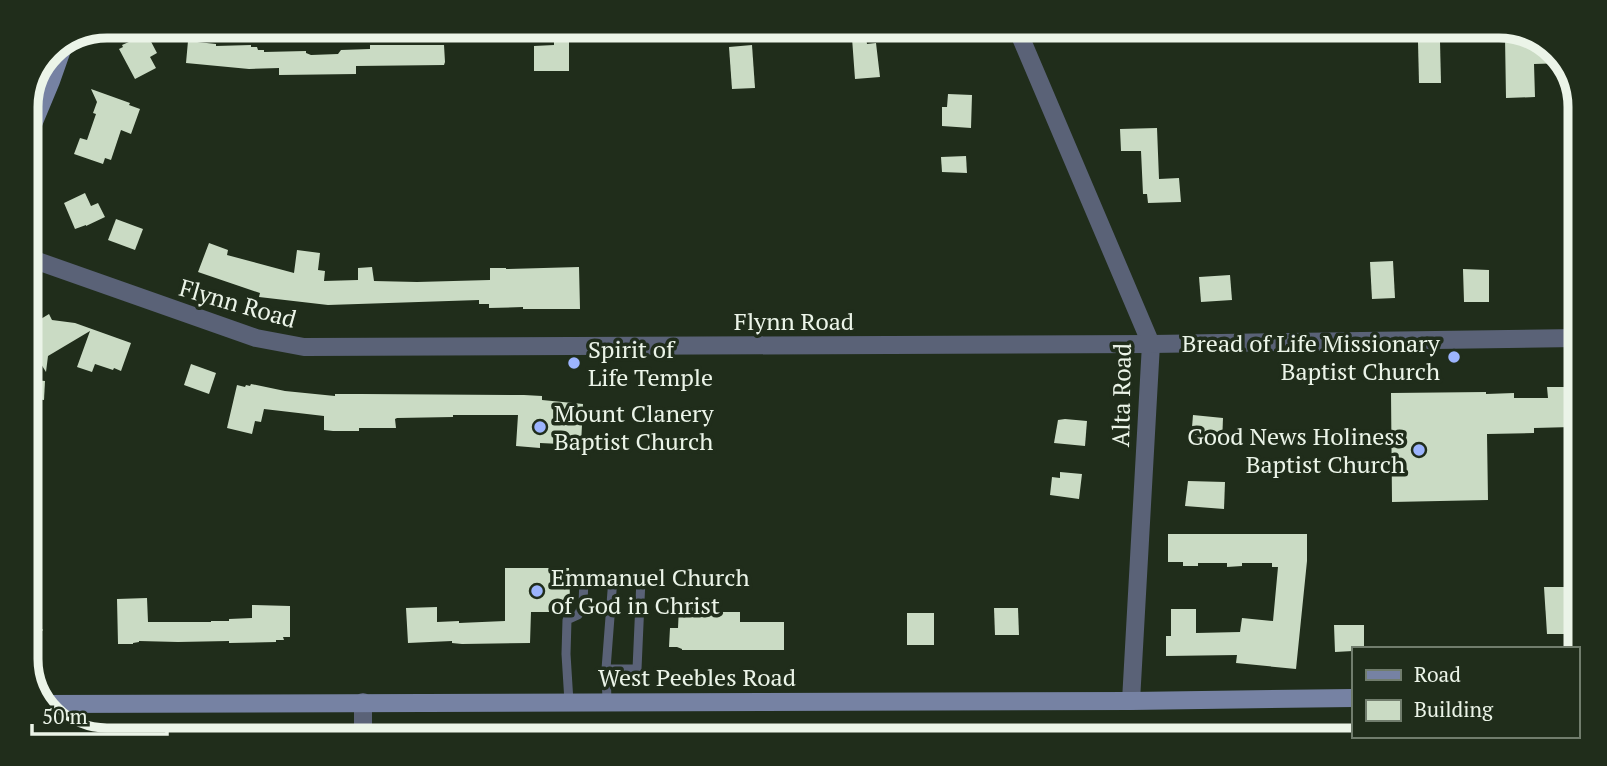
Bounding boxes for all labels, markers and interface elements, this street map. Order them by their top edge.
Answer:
street label: Flynn Road [176,271,300,335]
street label: Flynn Road [734,305,854,337]
place label: Bread of Life Missionary Baptist Church [1182,327,1441,387]
place label: Spirit of Life Temple [588,333,713,393]
street label: Alta Road [1104,343,1138,447]
marker: Bread of Life Missionary Baptist Church [1446,349,1462,365]
marker: Spirit of Life Temple [566,355,582,371]
place label: Mount Clanery Baptist Church [554,397,715,457]
marker: Mount Clanery Baptist Church [532,419,548,435]
place label: Good News Holiness Baptist Church [1187,420,1405,480]
marker: Good News Holiness Baptist Church [1411,442,1427,458]
place label: Emmanuel Church of God in Christ [551,561,749,621]
marker: Emmanuel Church of God in Christ [529,583,545,599]
legend [1352,647,1579,738]
text: Road [1414,660,1461,688]
street label: West Peebles Road [598,661,796,693]
scale bar [32,692,166,736]
text: Building [1414,695,1494,723]
text: 50 m [42,702,88,730]

